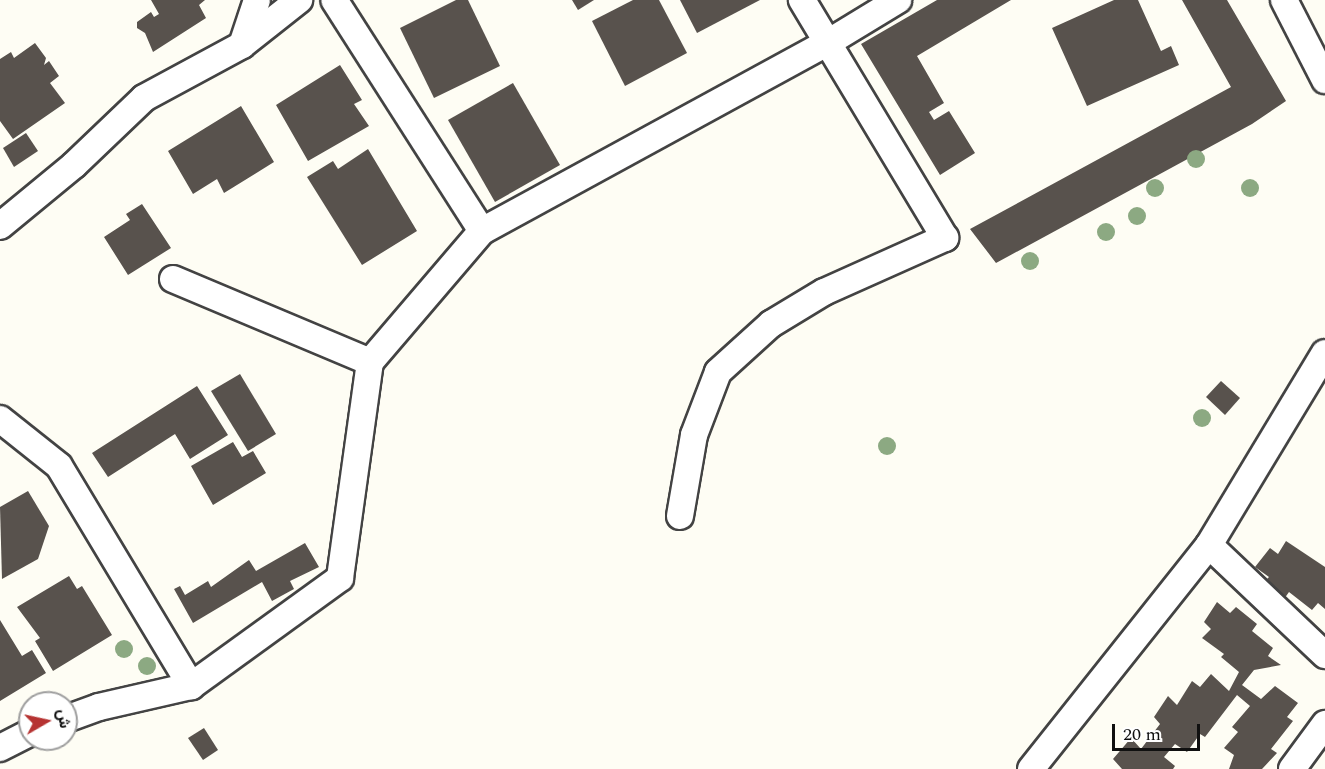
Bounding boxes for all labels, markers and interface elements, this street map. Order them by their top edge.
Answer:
north arrow [18,691,78,751]
text: ش [50,707,77,730]
scale bar [1115,712,1204,750]
text: 20 m [1123,721,1161,748]

